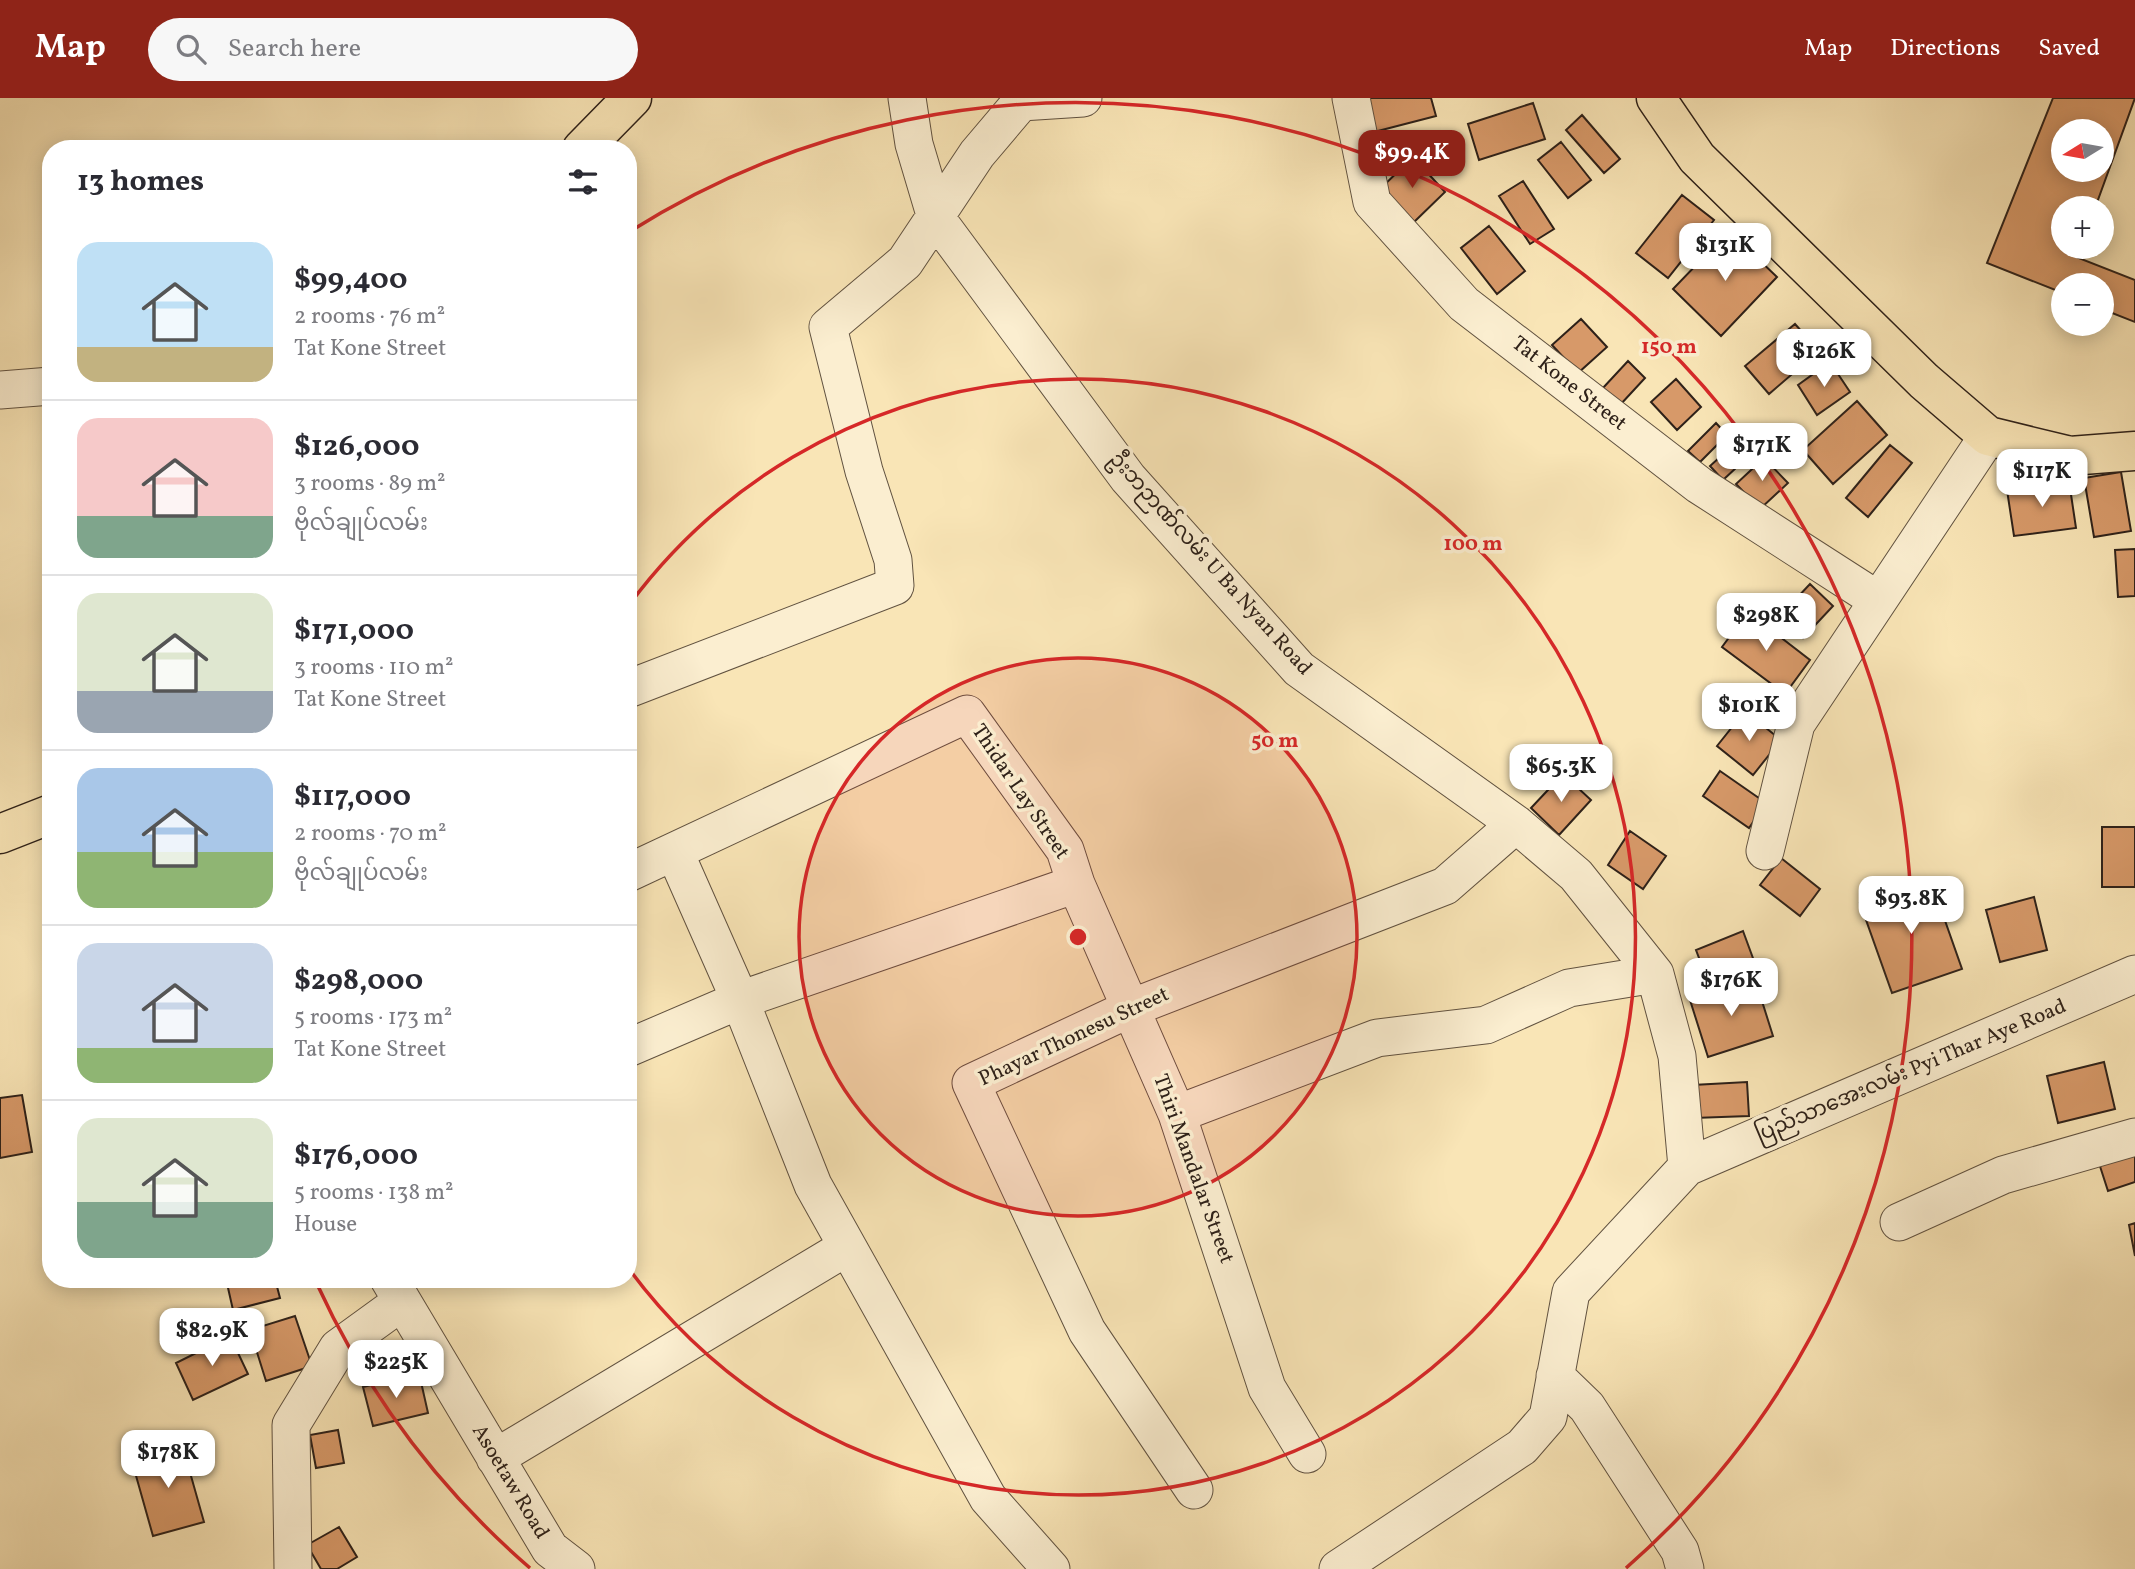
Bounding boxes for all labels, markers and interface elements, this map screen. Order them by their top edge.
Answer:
search box [148,18,638,81]
text: Map [35,26,106,72]
icon: search [172,30,210,68]
text: Search here [228,31,361,67]
text: Map [1804,32,1852,66]
text: Directions [1890,32,2000,66]
text: Saved [2038,32,2100,66]
north arrow [2051,119,2114,182]
map controls [2051,119,2114,336]
pin: $99.4K [1355,130,1469,190]
text: $99.4K [1374,137,1450,169]
text: 13 homes [77,161,204,203]
icon: filters [564,163,602,201]
button: + [2051,196,2114,259]
pin: $131K [1676,223,1774,283]
text: $131K [1695,230,1755,262]
text: $99,400 [294,259,408,301]
icon: home [133,270,217,354]
button: − [2051,273,2114,336]
text: 2 rooms · 76 m² [294,301,445,333]
street label: Tat Kone Street [1505,330,1633,438]
pin: $126K [1775,330,1873,389]
text: Tat Kone Street [294,333,446,365]
text: 150 m [1641,333,1697,362]
text: $126K [1792,336,1856,368]
pin: $171K [1713,424,1811,483]
text: $126,000 [294,426,420,468]
text: $171K [1733,430,1791,462]
street label: ဦးဘဉာဏ်လမ်း U Ba Nyan Road [1101,444,1321,683]
icon: home [133,446,217,530]
pin: $117K [1993,450,2091,509]
text: $117K [2013,456,2071,488]
text: 3 rooms · 89 m² [294,468,446,500]
text: ဗိုလ်ချုပ်လမ်း [294,508,428,540]
text: 100 m [1443,530,1503,559]
pin: $298K [1717,594,1815,653]
text: $298K [1733,600,1799,632]
text: $171,000 [294,610,414,652]
icon: home [133,621,217,705]
text: 3 rooms · 110 m² [294,652,454,684]
text: Tat Kone Street [294,684,446,716]
pin: $101K [1700,684,1798,743]
text: $101K [1718,690,1780,722]
street label: Thidar Lay Street [964,719,1076,865]
text: 50 m [1251,727,1299,756]
pin: $65.3K [1504,744,1618,804]
text: $65.3K [1526,751,1597,783]
text: $117,000 [294,776,411,818]
icon: home [133,796,217,880]
text: 2 rooms · 70 m² [294,818,447,850]
text: ဗိုလ်ချုပ်လမ်း [294,858,428,890]
pin: $93.8K [1854,876,1968,936]
text: $93.8K [1875,883,1947,915]
centre of rings [1066,925,1090,949]
pin: $176K [1682,958,1780,1018]
text: $298,000 [294,960,423,1002]
text: $176K [1700,965,1762,997]
icon: home [133,971,217,1055]
street label: Phayar Thonesu Street [974,980,1174,1094]
street label: ပြည်သာအေးလမ်း Pyi Thar Aye Road [1750,989,2071,1151]
text: 5 rooms · 173 m² [294,1002,452,1034]
text: Tat Kone Street [294,1034,446,1066]
street label: Thiri Mandalar Street [1145,1070,1241,1268]
text: $176,000 [294,1135,418,1177]
icon: home [133,1146,217,1230]
text: 5 rooms · 138 m² [294,1177,454,1209]
text: House [294,1209,357,1241]
pin: $82.9K [155,1308,269,1368]
text: $82.9K [176,1315,248,1347]
pin: $225K [347,1340,445,1400]
text: $225K [364,1347,428,1379]
street label: Asoetaw Road [464,1419,556,1545]
pin: $178K [119,1430,217,1490]
text: $178K [137,1437,199,1469]

